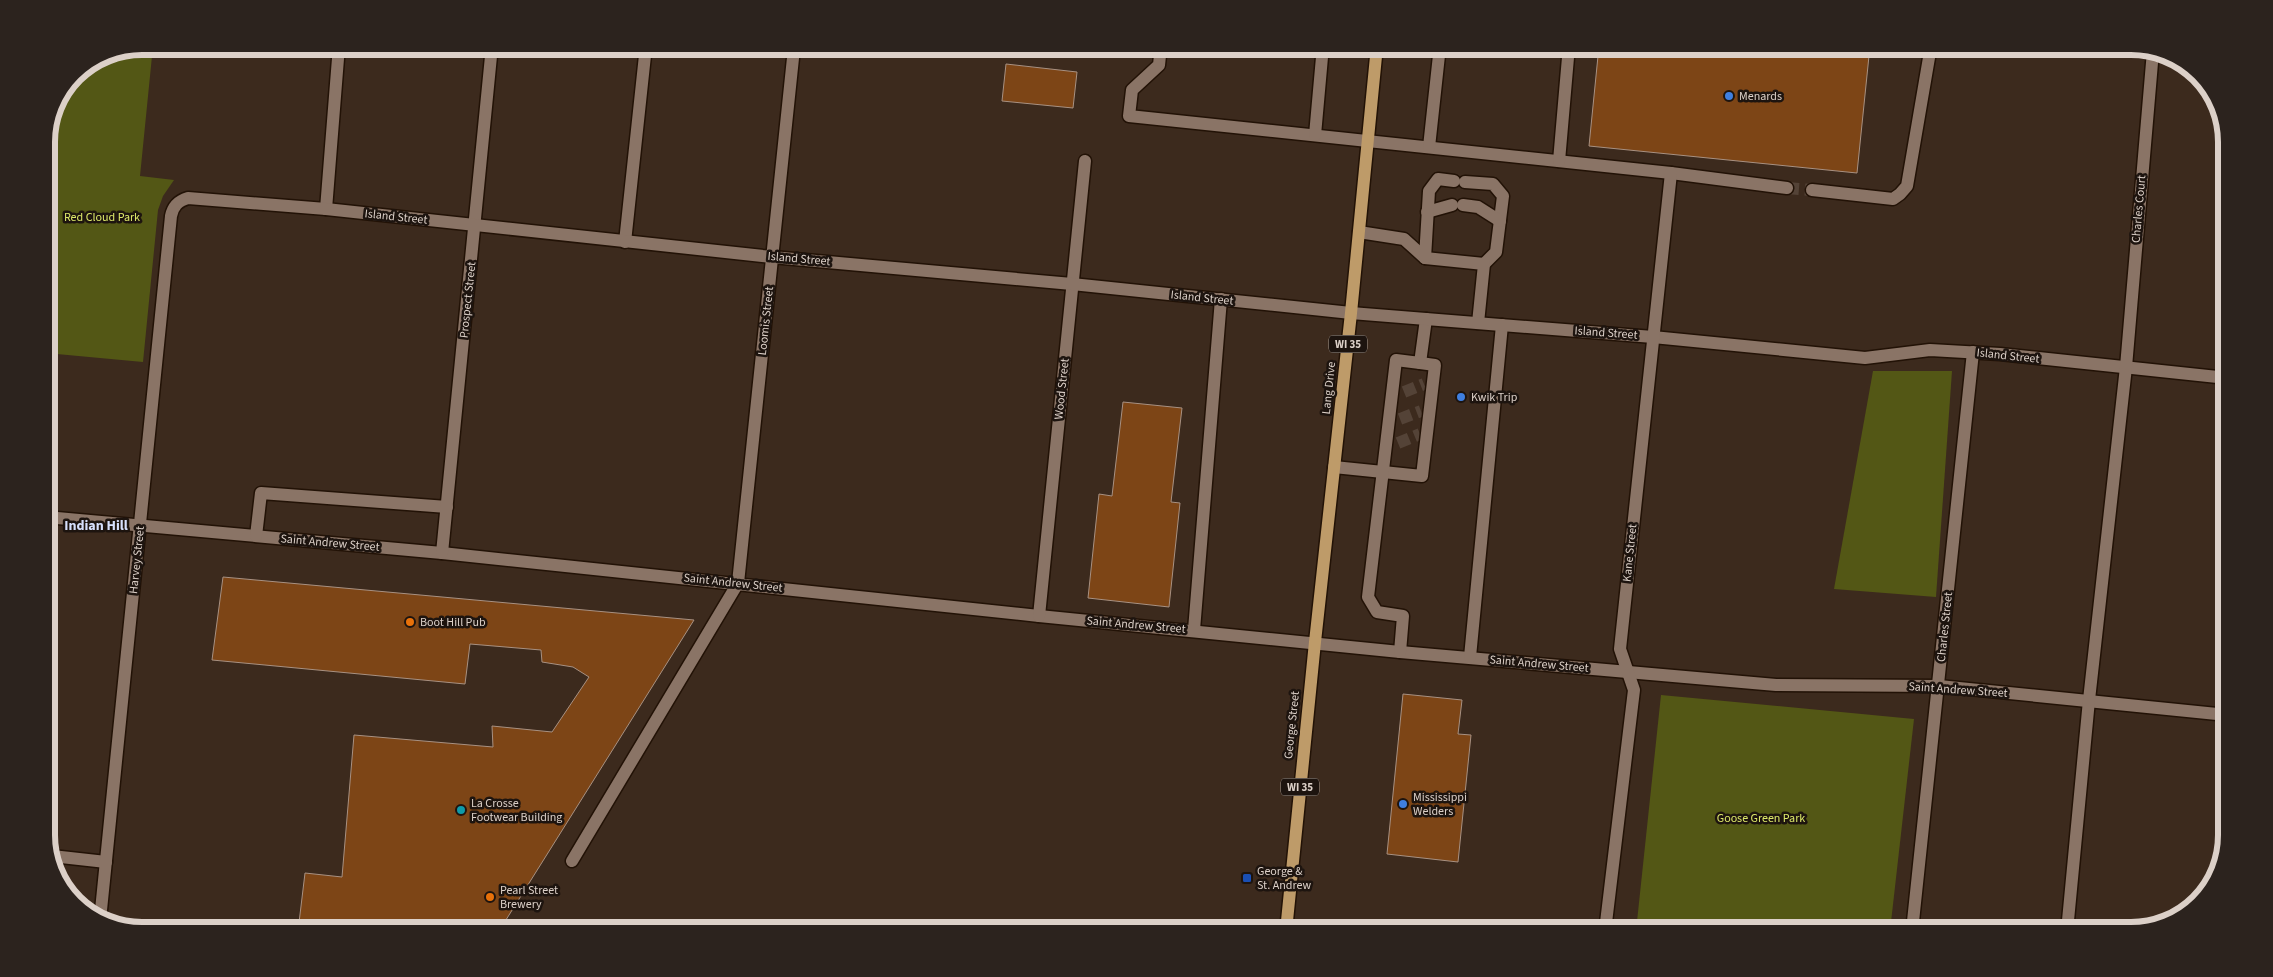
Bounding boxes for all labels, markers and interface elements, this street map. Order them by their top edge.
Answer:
place label: Menards [1739,88,1782,105]
marker: Menards [1723,90,1735,102]
street label: Charles Court [2128,174,2150,244]
street label: Island Street [364,205,428,229]
park label: Red Cloud Park [64,209,140,226]
street label: Island Street [767,248,831,270]
street label: Prospect Street [456,261,480,339]
street label: Loomis Street [754,286,778,356]
street label: Island Street [1170,286,1234,310]
street label: Island Street [1574,322,1638,344]
road number: WI 35 [1329,336,1367,352]
street label: Island Street [1976,344,2040,368]
street label: Wood Street [1050,357,1074,421]
street label: Lang Drive [1318,361,1340,415]
place label: Kwik Trip [1471,389,1518,406]
marker: Kwik Trip [1455,391,1467,403]
district label: Indian Hill [64,516,128,536]
street label: Kane Street [1619,523,1641,583]
street label: Harvey Street [125,525,149,595]
street label: Saint Andrew Street [280,530,380,556]
street label: Saint Andrew Street [683,569,783,597]
street label: Charles Street [1933,591,1957,663]
street label: Saint Andrew Street [1086,612,1186,638]
place label: Boot Hill Pub [420,614,486,631]
marker: Boot Hill Pub [404,616,416,628]
street label: Saint Andrew Street [1489,651,1589,677]
street label: Saint Andrew Street [1908,678,2008,702]
street label: George Street [1280,690,1304,760]
road number: WI 35 [1281,779,1319,796]
place label: Mississippi Welders [1413,789,1467,820]
place label: La Crosse Footwear Building [471,795,562,826]
marker: Mississippi Welders [1397,798,1409,810]
marker: La Crosse Footwear Building [455,804,467,816]
park label: Goose Green Park [1717,810,1805,827]
place label: George & St. Andrew [1257,863,1311,894]
marker: George & St. Andrew [1241,872,1253,884]
place label: Pearl Street Brewery [500,882,558,913]
marker: Pearl Street Brewery [484,891,496,903]

